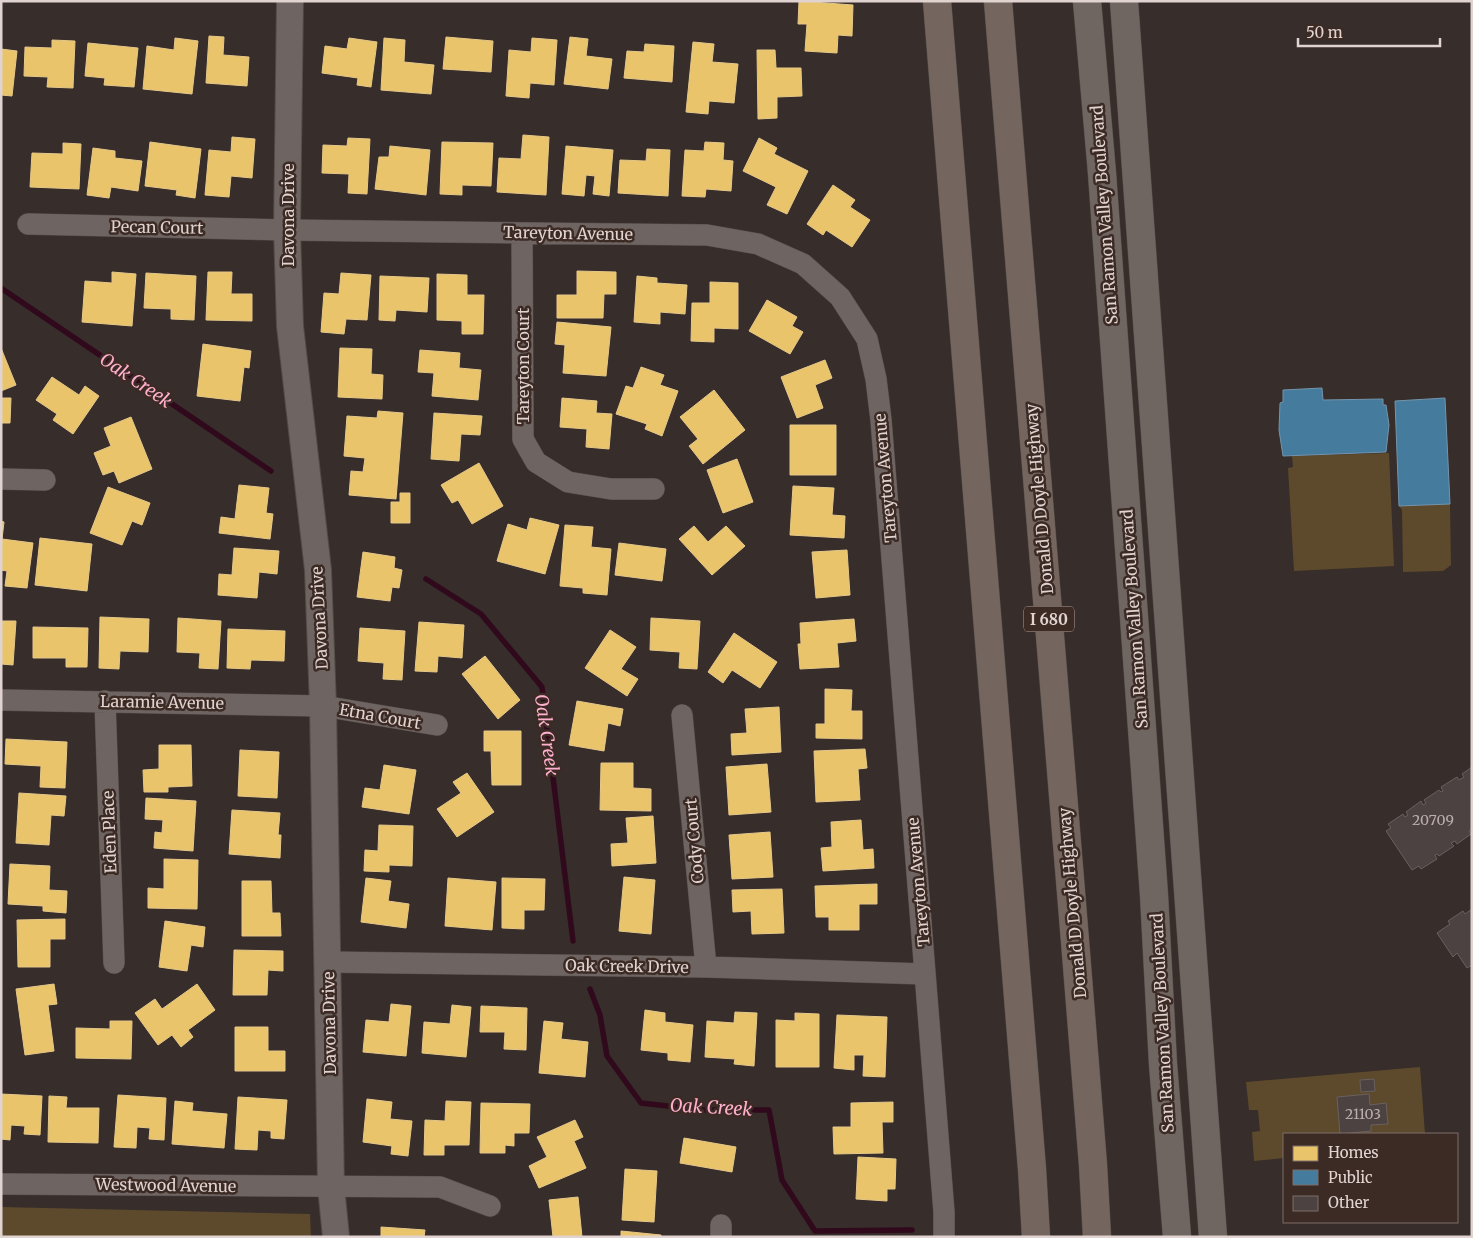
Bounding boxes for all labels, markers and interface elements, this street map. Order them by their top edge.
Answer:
scale bar [1298,15,1440,47]
text: 50 m [1306,23,1343,42]
street label: San Ramon Valley Boulevard [1086,104,1122,325]
street label: Davona Drive [278,163,298,267]
street label: Pecan Court [111,216,204,238]
street label: Tareyton Avenue [503,222,633,244]
street label: Tareyton Court [513,307,533,424]
water label: Oak Creek [95,347,177,413]
street label: Donald D Doyle Highway [1021,402,1057,595]
street label: Tareyton Avenue [869,412,901,544]
street label: San Ramon Valley Boulevard [1116,508,1152,729]
street label: Davona Drive [306,566,332,670]
road number: I 680 [1024,606,1074,632]
street label: Laramie Avenue [100,691,224,713]
water label: Oak Creek [530,693,564,778]
street label: Etna Court [338,699,423,733]
street label: Eden Place [98,790,120,874]
street label: Cody Court [680,797,708,885]
street label: Donald D Doyle Highway [1054,806,1090,999]
house number: 20709 [1412,811,1454,829]
street label: Tareyton Avenue [902,816,934,948]
street label: San Ramon Valley Boulevard [1146,912,1178,1133]
street label: Oak Creek Drive [565,955,689,977]
street label: Davona Drive [318,971,340,1075]
water label: Oak Creek [669,1093,753,1121]
house number: 21103 [1345,1105,1381,1123]
legend [1283,1133,1458,1223]
text: Homes [1328,1143,1379,1162]
text: Public [1328,1168,1373,1187]
street label: Westwood Avenue [95,1174,236,1196]
text: Other [1328,1193,1370,1212]

